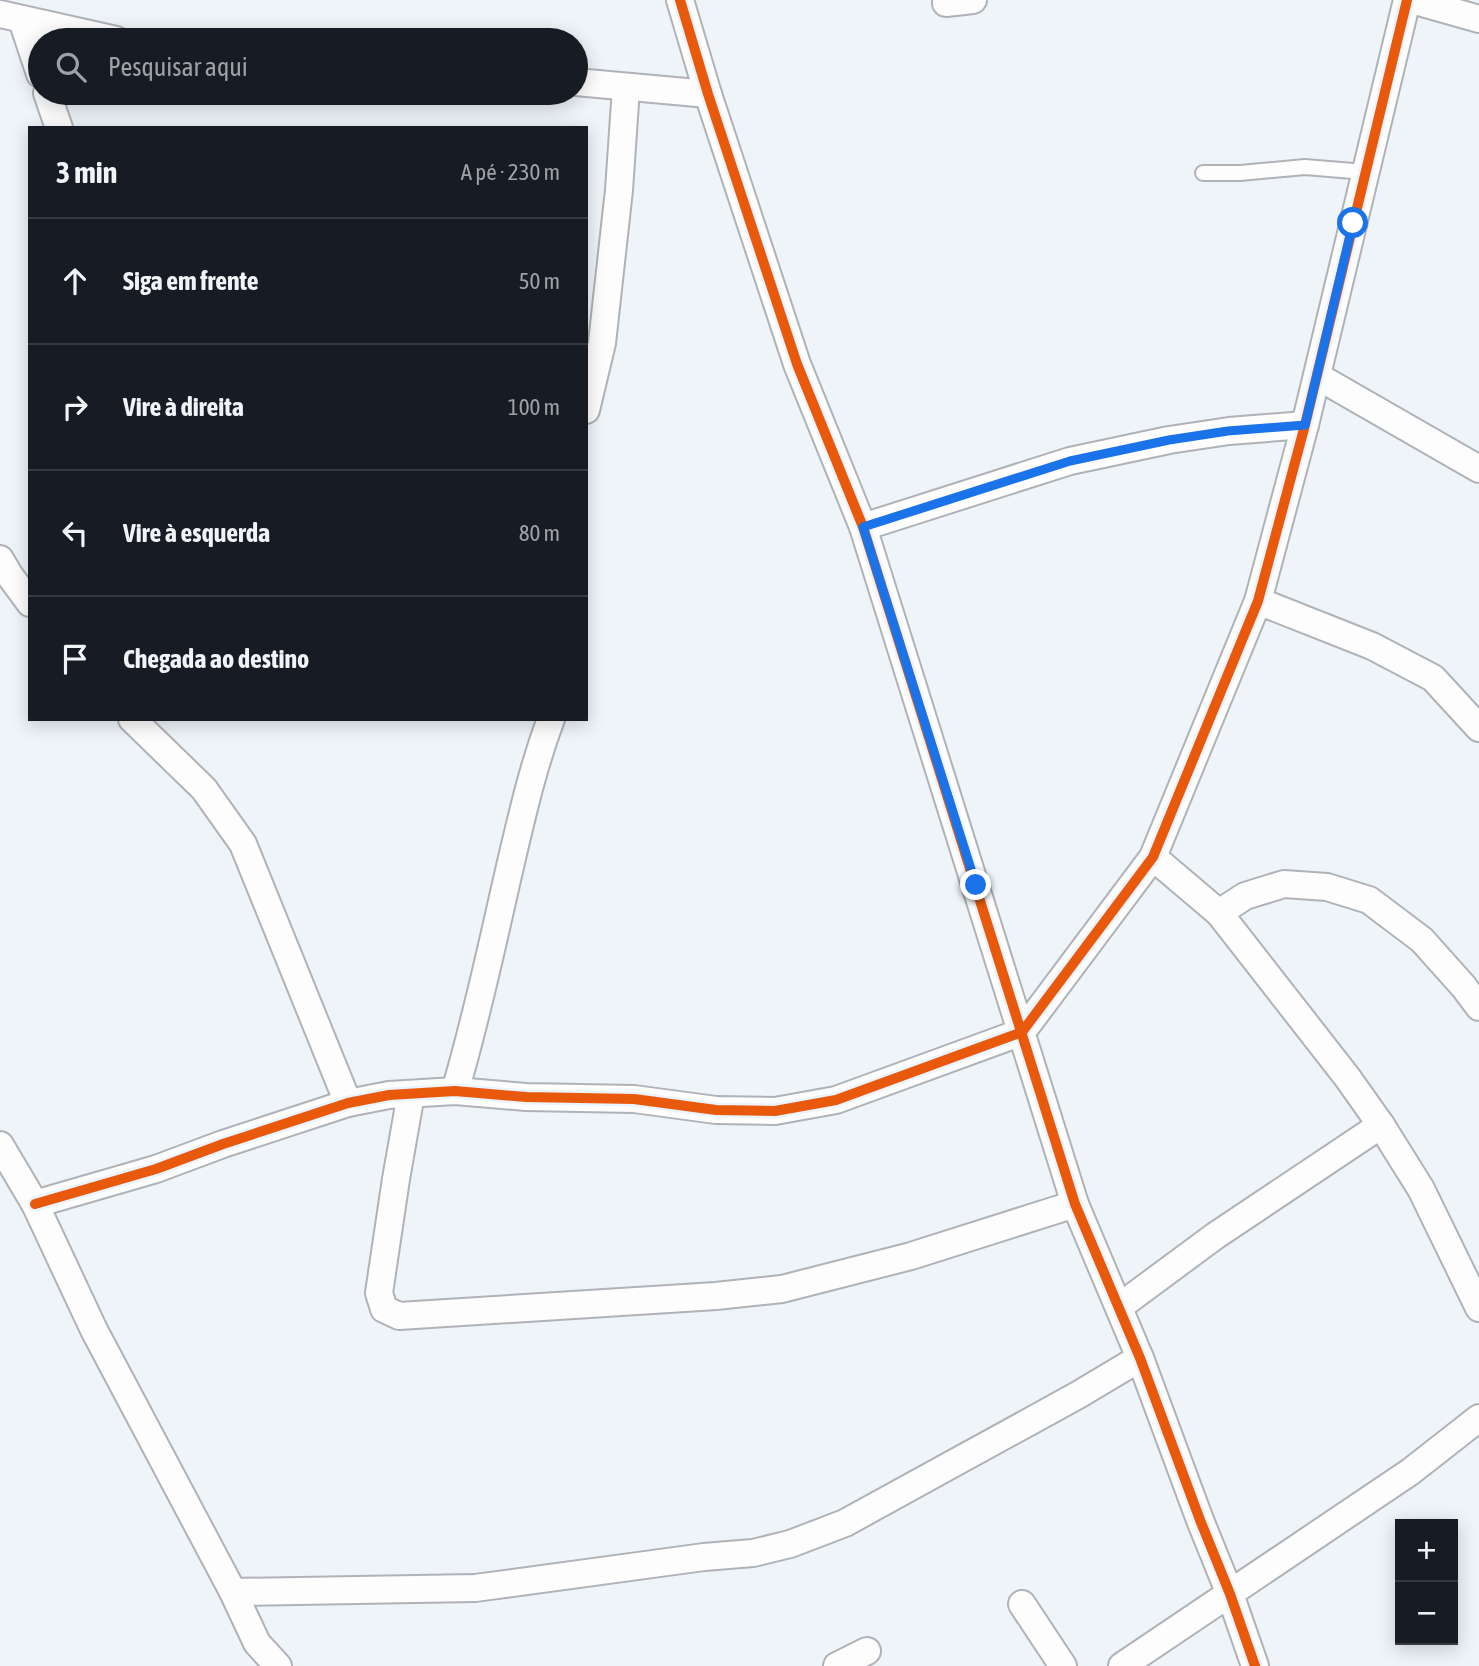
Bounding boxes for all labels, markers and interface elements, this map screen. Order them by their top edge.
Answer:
search box [28,28,588,105]
icon: search [52,48,90,86]
text: Pesquisar aqui [108,52,248,82]
text: 3 min [56,155,117,189]
text: A pé · 230 m [461,159,560,185]
route start [1337,207,1368,238]
icon: ahead [56,262,94,300]
text: Siga em frente [123,266,259,296]
text: 50 m [519,268,560,294]
icon: right [56,388,94,426]
text: Vire à direita [123,392,244,422]
text: 100 m [508,394,560,420]
icon: left [56,514,94,552]
text: Vire à esquerda [123,518,270,548]
text: 80 m [519,520,560,546]
icon: arrive [56,640,94,678]
text: Chegada ao destino [123,644,309,674]
route end [960,869,991,900]
map controls [1395,1519,1458,1645]
button: + [1395,1519,1458,1582]
button: − [1395,1582,1458,1645]

